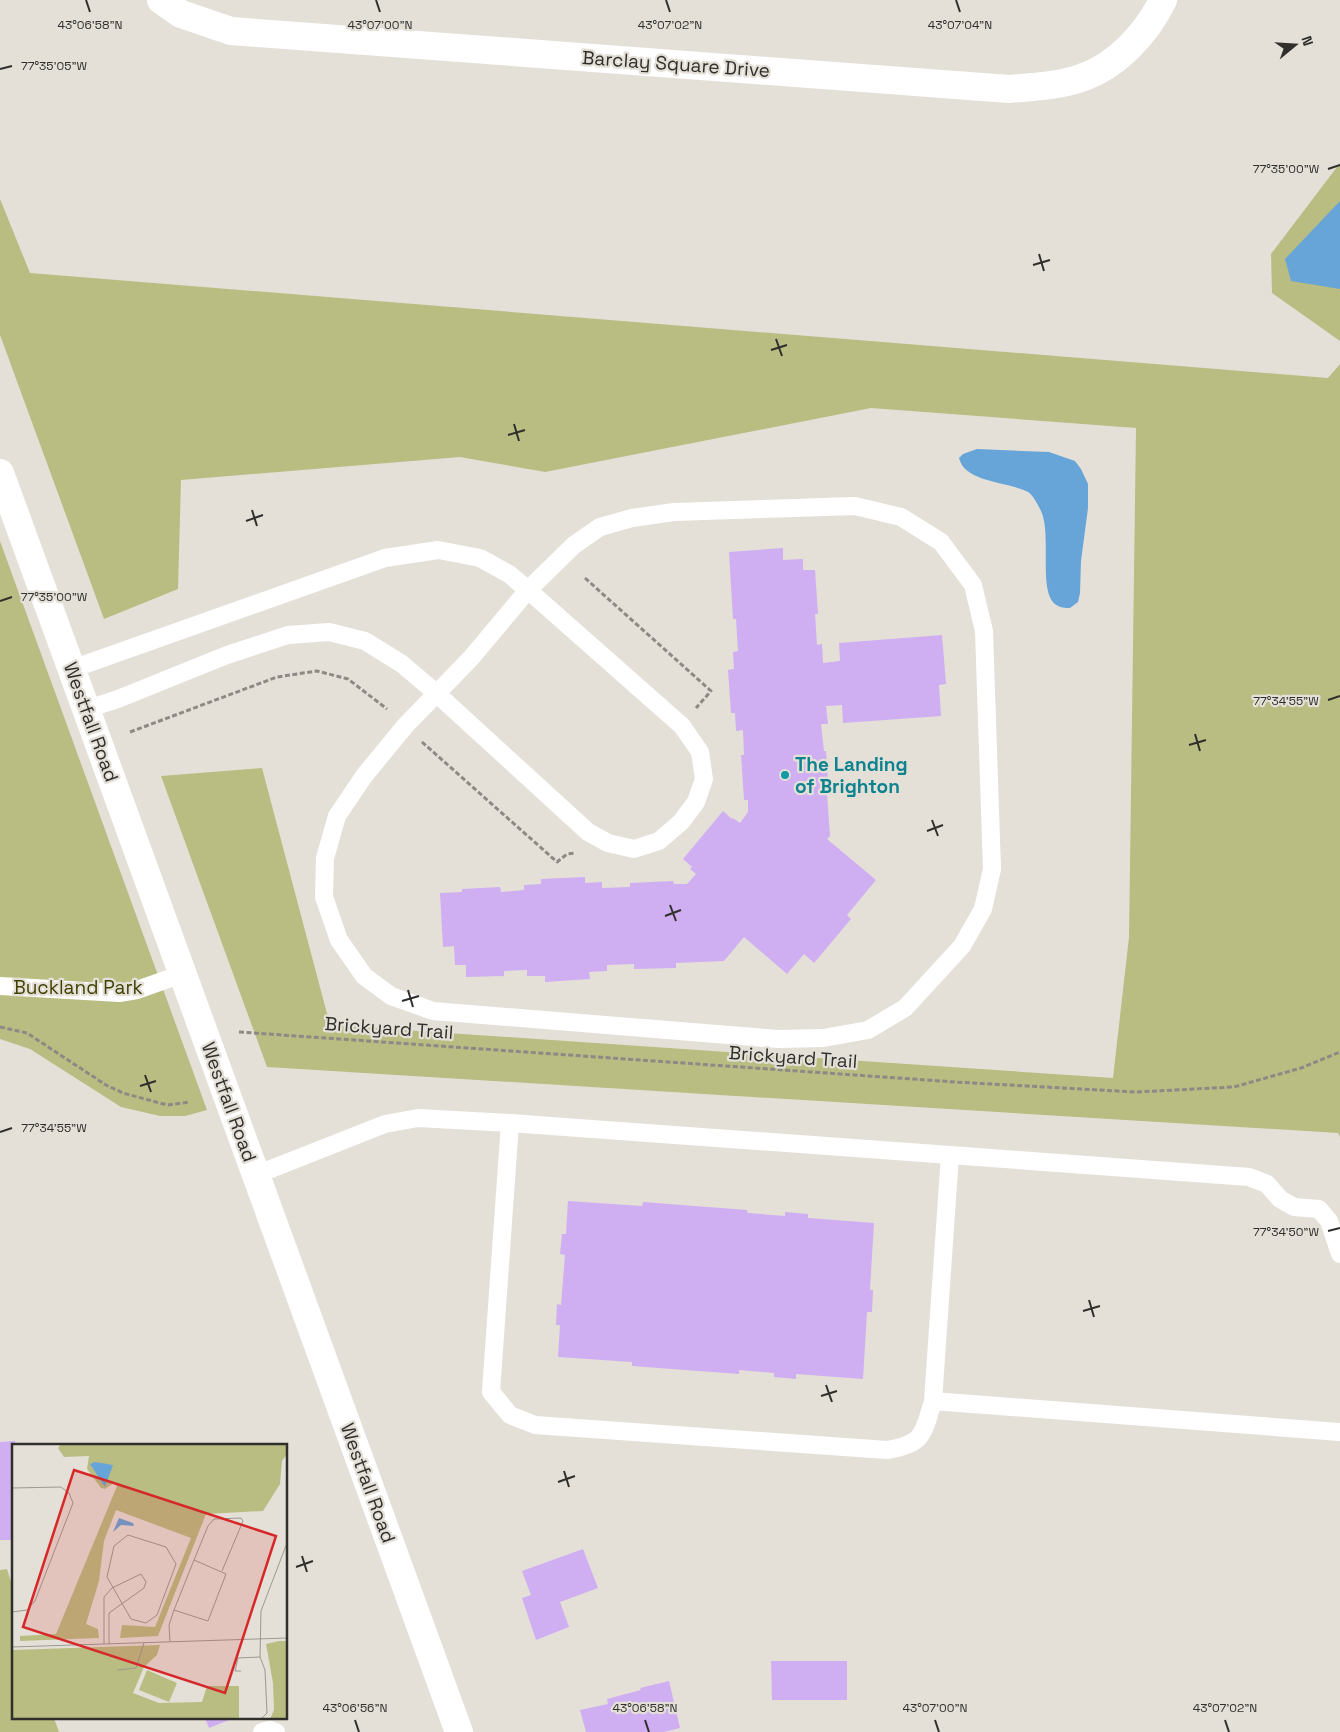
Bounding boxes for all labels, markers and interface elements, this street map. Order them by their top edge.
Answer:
text: 43°06'58"N [57,17,123,33]
text: 43°07'00"N [347,17,413,33]
text: 43°07'02"N [638,17,702,33]
text: 43°07'04"N [928,17,992,33]
north arrow [1270,20,1320,70]
text: N [1297,34,1317,48]
street label: Barclay Square Drive [581,45,771,83]
text: 77°35'05"W [21,58,88,74]
text: 77°35'00"W [1253,161,1320,177]
text: 77°35'00"W [21,589,88,605]
street label: Westfall Road [58,659,124,785]
text: 77°34'55"W [1253,693,1319,709]
place label: The Landing of Brighton [795,752,908,799]
marker: The Landing of Brighton [779,769,791,781]
park label: Buckland Park [13,975,143,1000]
street label: Brickyard Trail [324,1011,454,1045]
street label: Westfall Road [196,1039,262,1165]
street label: Brickyard Trail [728,1040,858,1074]
text: 77°34'55"W [21,1120,87,1136]
text: 77°34'50"W [1253,1224,1319,1240]
street label: Westfall Road [335,1420,401,1546]
inset map [12,1444,288,1720]
text: 43°06'56"N [323,1700,387,1716]
text: 43°06'58"N [612,1700,678,1716]
text: 43°07'00"N [902,1700,968,1716]
text: 43°07'02"N [1193,1700,1257,1716]

